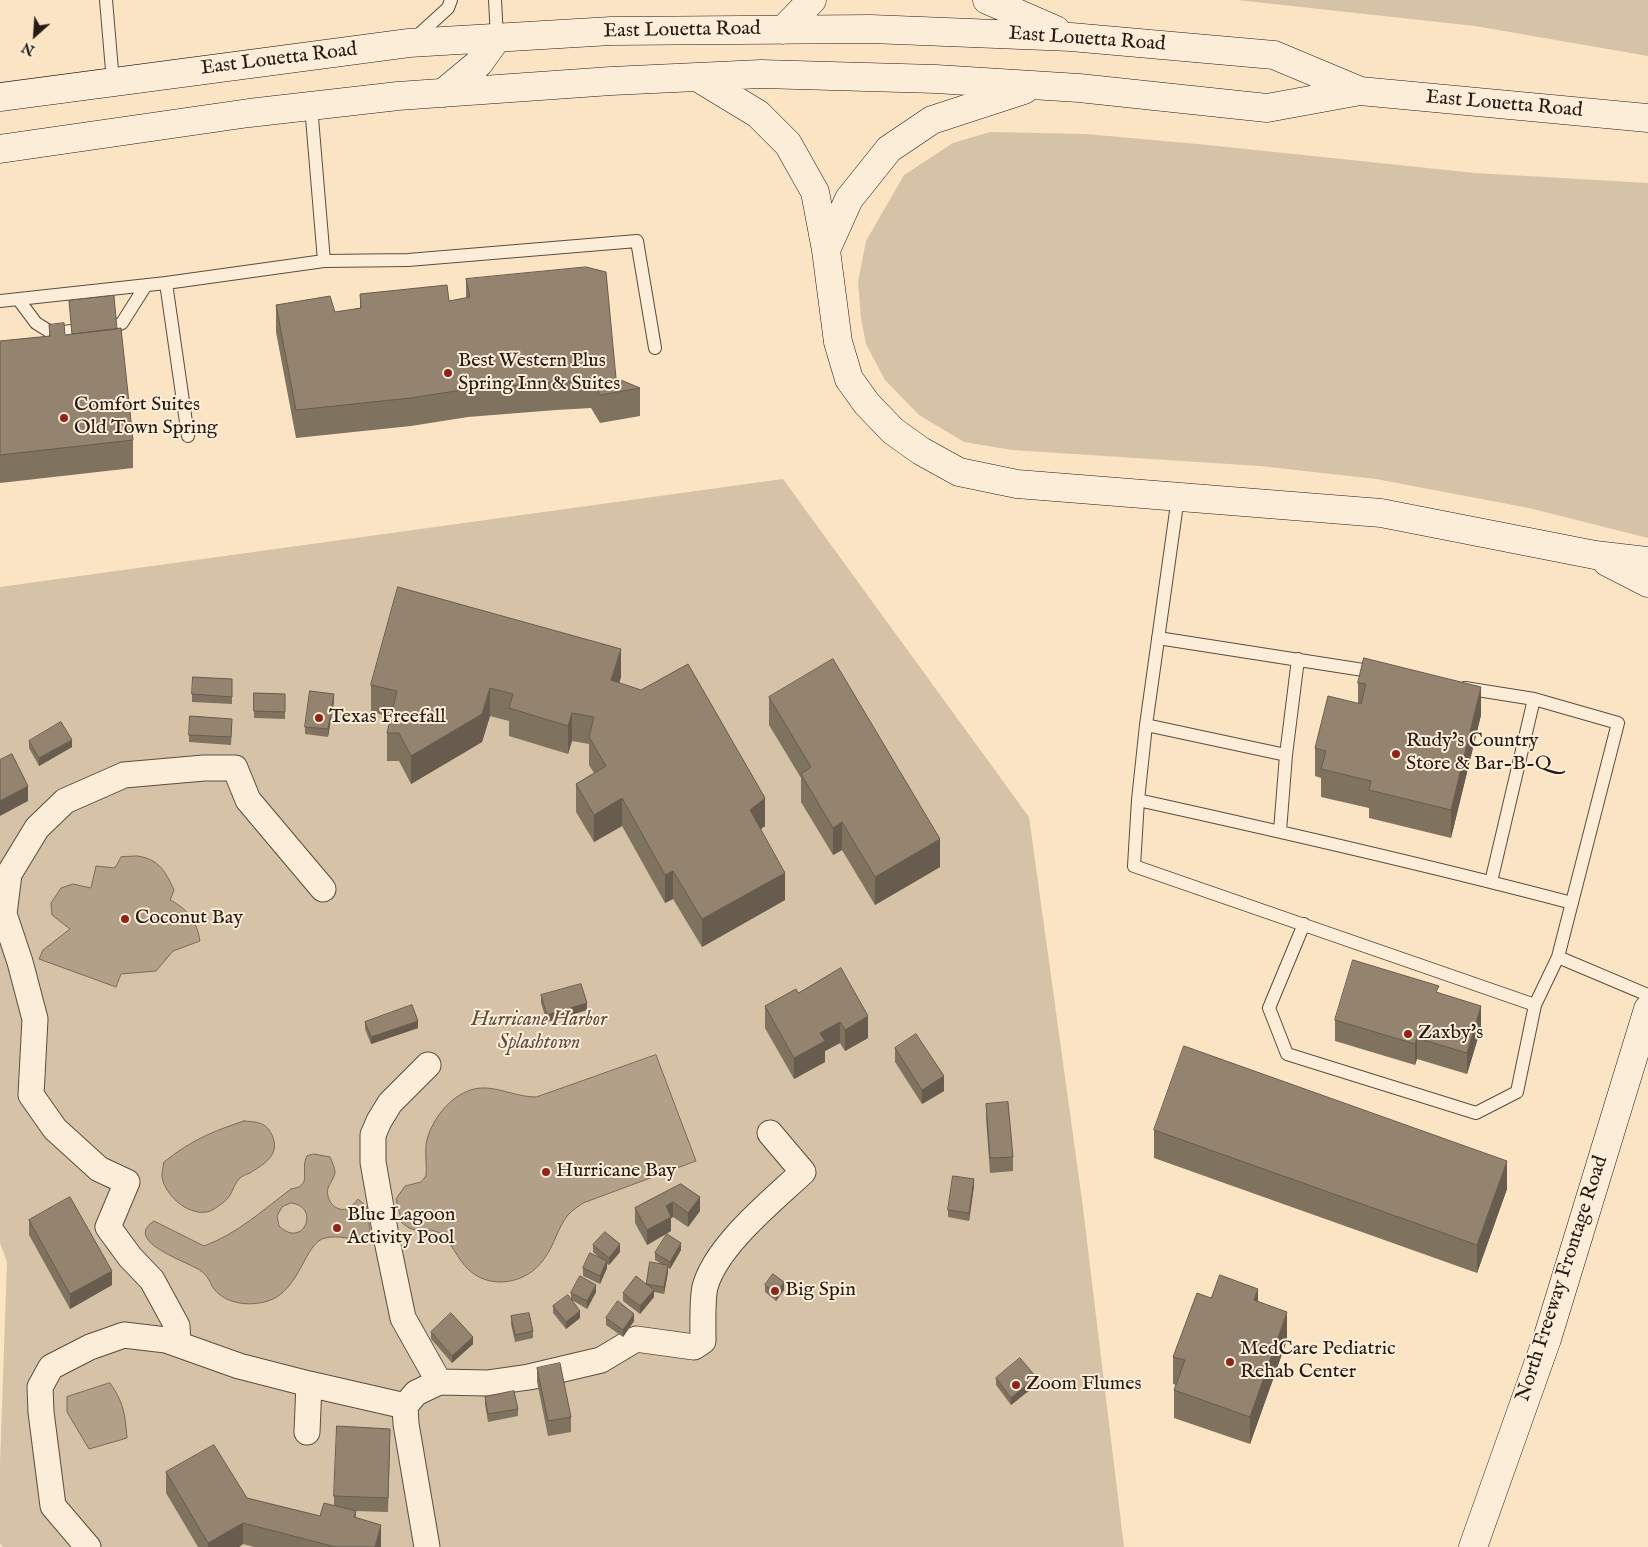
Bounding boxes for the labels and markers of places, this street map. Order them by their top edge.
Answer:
place label: Best Western Plus Spring Inn & Suites [458,350,620,397]
marker: Best Western Plus Spring Inn & Suites [442,367,454,379]
place label: Comfort Suites Old Town Spring [74,394,218,441]
marker: Comfort Suites Old Town Spring [58,412,70,424]
place label: Texas Freefall [329,706,446,730]
marker: Texas Freefall [313,712,325,724]
place label: Rudy's Country Store & Bar-B-Q [1406,730,1551,777]
marker: Rudy's Country Store & Bar-B-Q [1390,748,1402,760]
place label: Coconut Bay [135,907,243,931]
marker: Coconut Bay [119,913,131,925]
place label: Zaxby's [1418,1022,1483,1046]
marker: Zaxby's [1402,1028,1414,1040]
place label: Hurricane Bay [556,1160,676,1184]
marker: Hurricane Bay [540,1166,552,1178]
place label: Blue Lagoon Activity Pool [347,1204,455,1251]
marker: Blue Lagoon Activity Pool [331,1222,343,1234]
place label: Big Spin [785,1279,856,1303]
marker: Big Spin [769,1285,781,1297]
place label: MedCare Pediatric Rehab Center [1240,1338,1396,1385]
marker: MedCare Pediatric Rehab Center [1224,1356,1236,1368]
place label: Zoom Flumes [1026,1373,1141,1397]
marker: Zoom Flumes [1010,1379,1022,1391]

